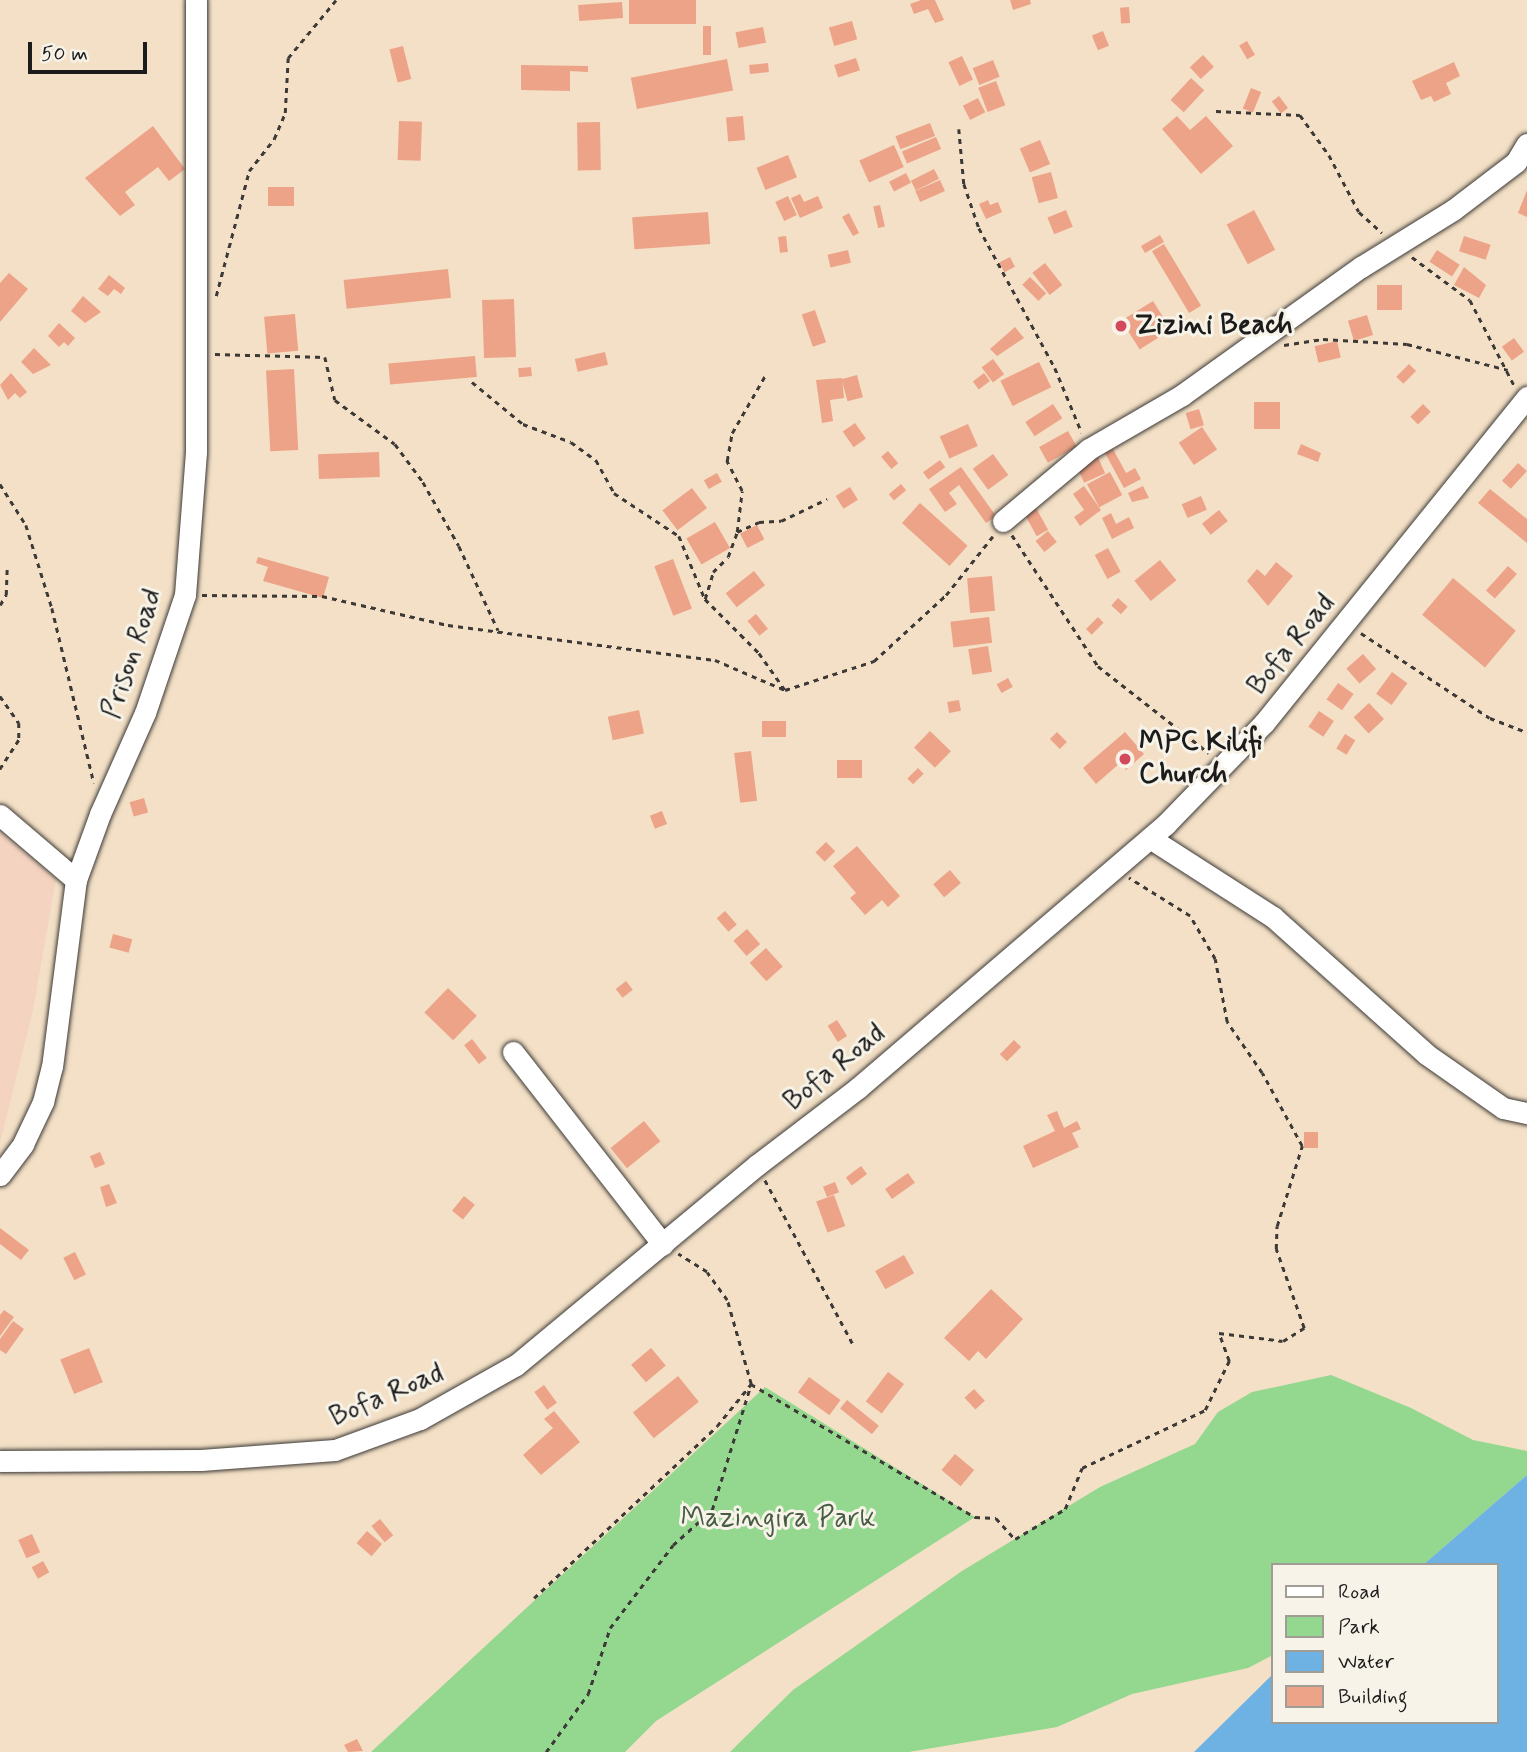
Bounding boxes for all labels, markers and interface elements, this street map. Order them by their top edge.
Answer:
scale bar [32,28,150,72]
text: 50 m [41,40,88,68]
place label: Zizini Beach [1135,309,1293,343]
marker: Zizini Beach [1113,318,1129,334]
street label: Prison Road [95,585,171,723]
street label: Bofa Road [1241,588,1343,702]
place label: MPC Kilifi Church [1139,726,1262,792]
marker: MPC Kilifi Church [1117,751,1133,767]
street label: Bofa Road [778,1017,892,1119]
street label: Bofa Road [326,1357,448,1435]
park label: Mazingira Park [683,1502,873,1536]
legend [1272,1563,1499,1724]
text: Road [1338,1578,1380,1606]
text: Park [1338,1613,1380,1641]
text: Water [1338,1648,1394,1676]
text: Building [1338,1683,1408,1711]

